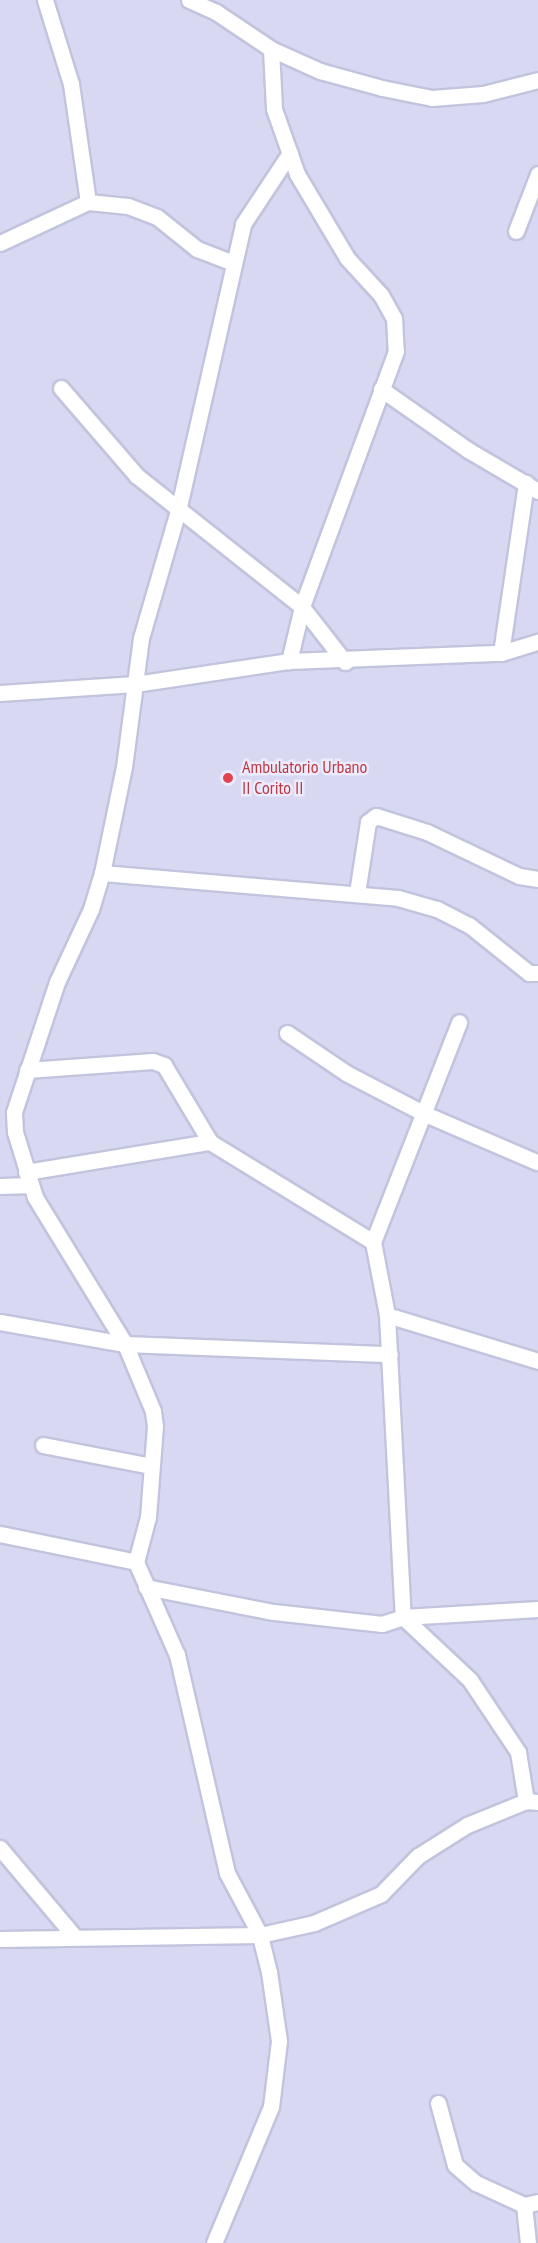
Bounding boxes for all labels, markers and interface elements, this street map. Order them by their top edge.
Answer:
place label: Ambulatorio Urbano II Corito II [242,757,367,800]
marker: Ambulatorio Urbano II Corito II [219,769,237,787]

